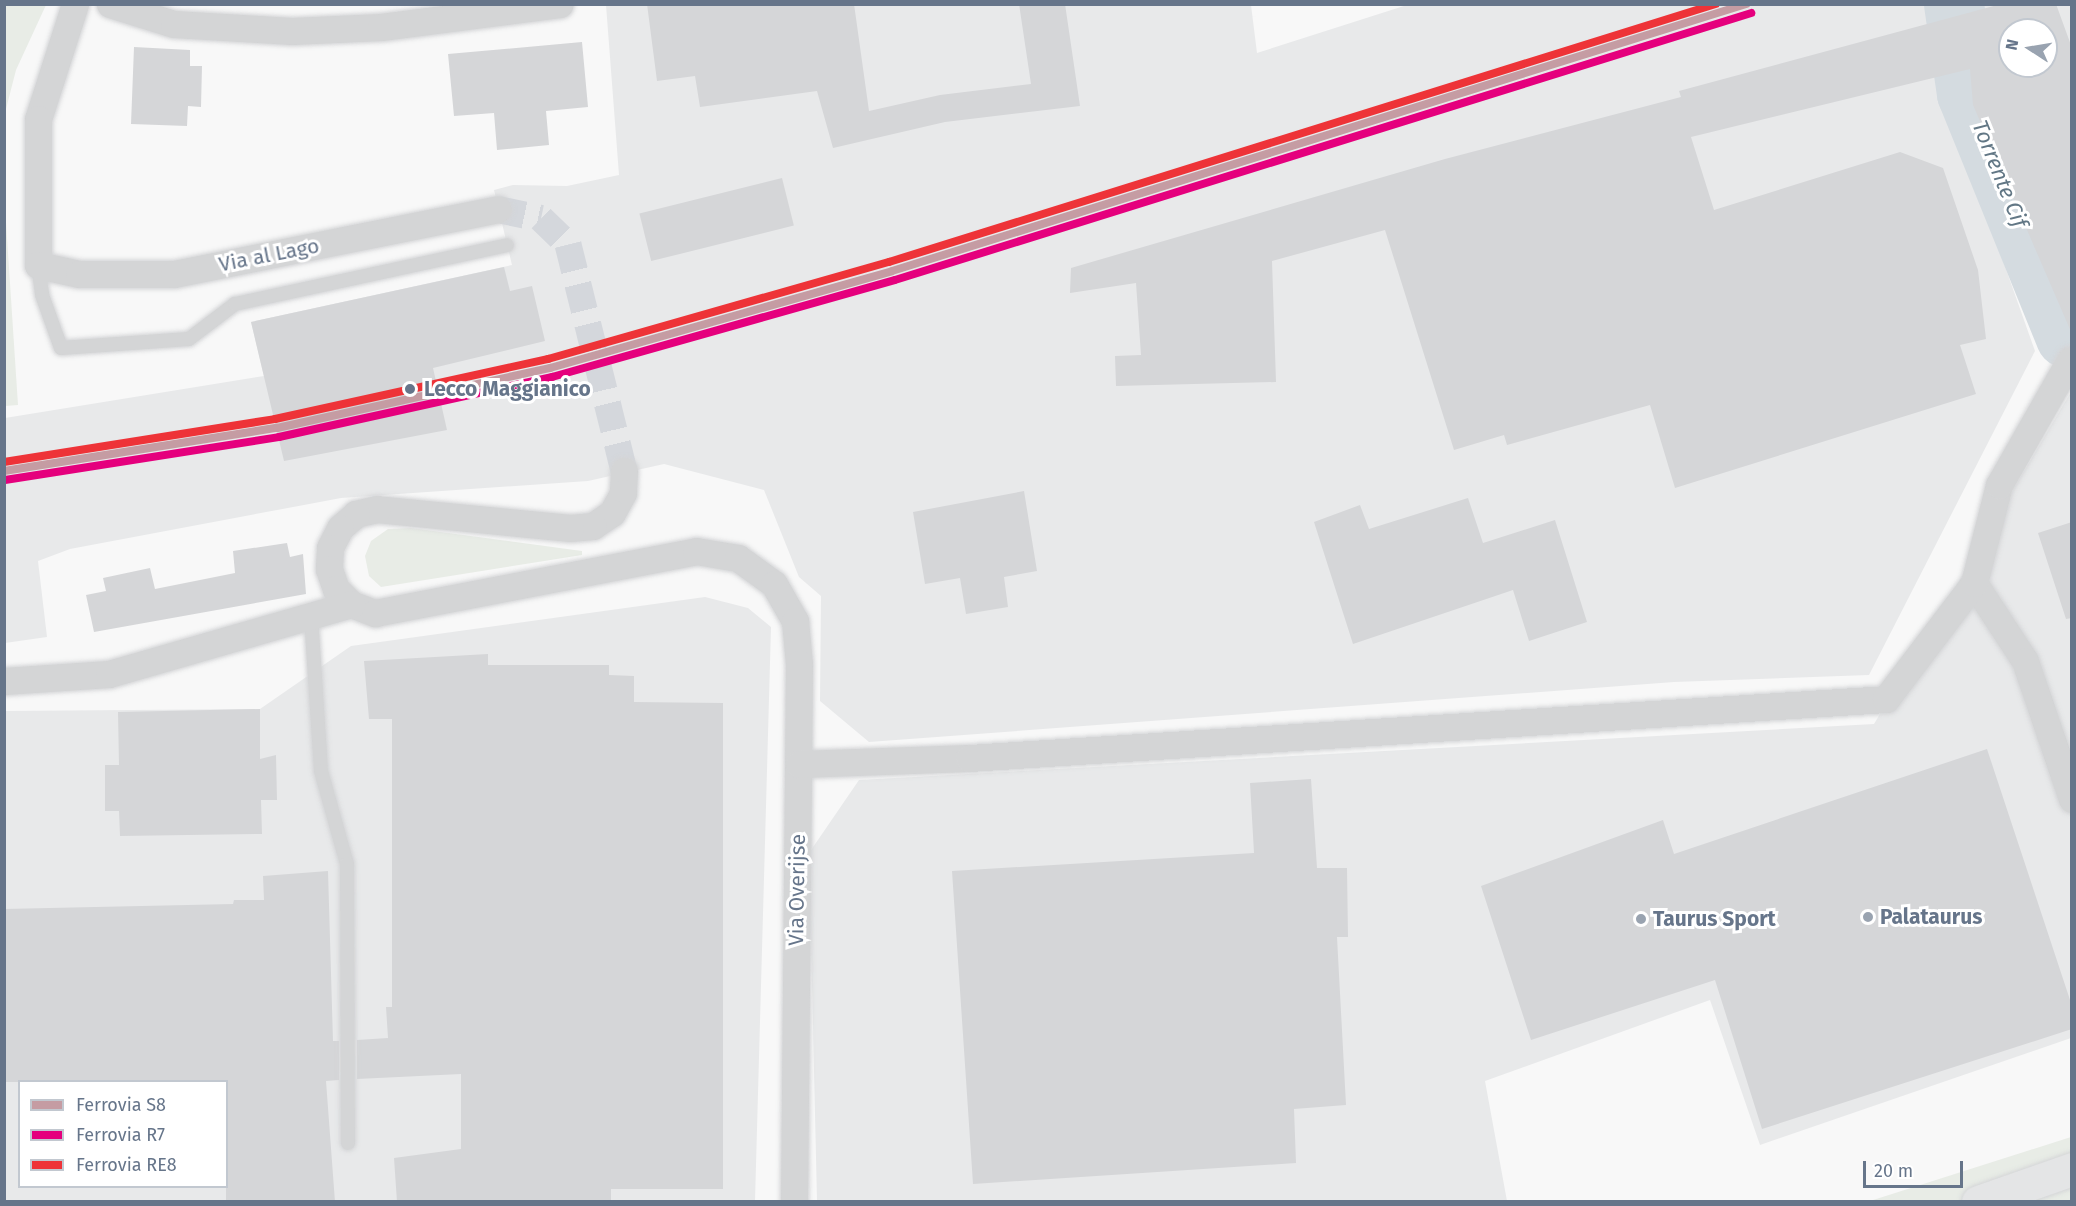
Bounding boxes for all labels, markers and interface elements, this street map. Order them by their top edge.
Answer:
north arrow [1998,18,2058,78]
text: N [2001,37,2022,52]
water label: Torrente Cif [1967,117,2033,231]
street label: Via al Lago [217,233,321,277]
place label: Lecco Maggianico [424,376,591,402]
marker: Lecco Maggianico [401,380,419,398]
street label: Via Overijse [783,834,811,946]
place label: Palataurus [1880,904,1982,930]
place label: Taurus Sport [1653,906,1776,932]
marker: Palataurus [1861,910,1875,924]
marker: Taurus Sport [1634,912,1648,926]
legend [18,1080,228,1188]
text: Ferrovia S8 [76,1094,166,1116]
text: Ferrovia R7 [76,1124,165,1146]
scale bar [1866,1149,1966,1187]
text: Ferrovia RE8 [76,1154,177,1176]
text: 20 m [1874,1160,1913,1182]

